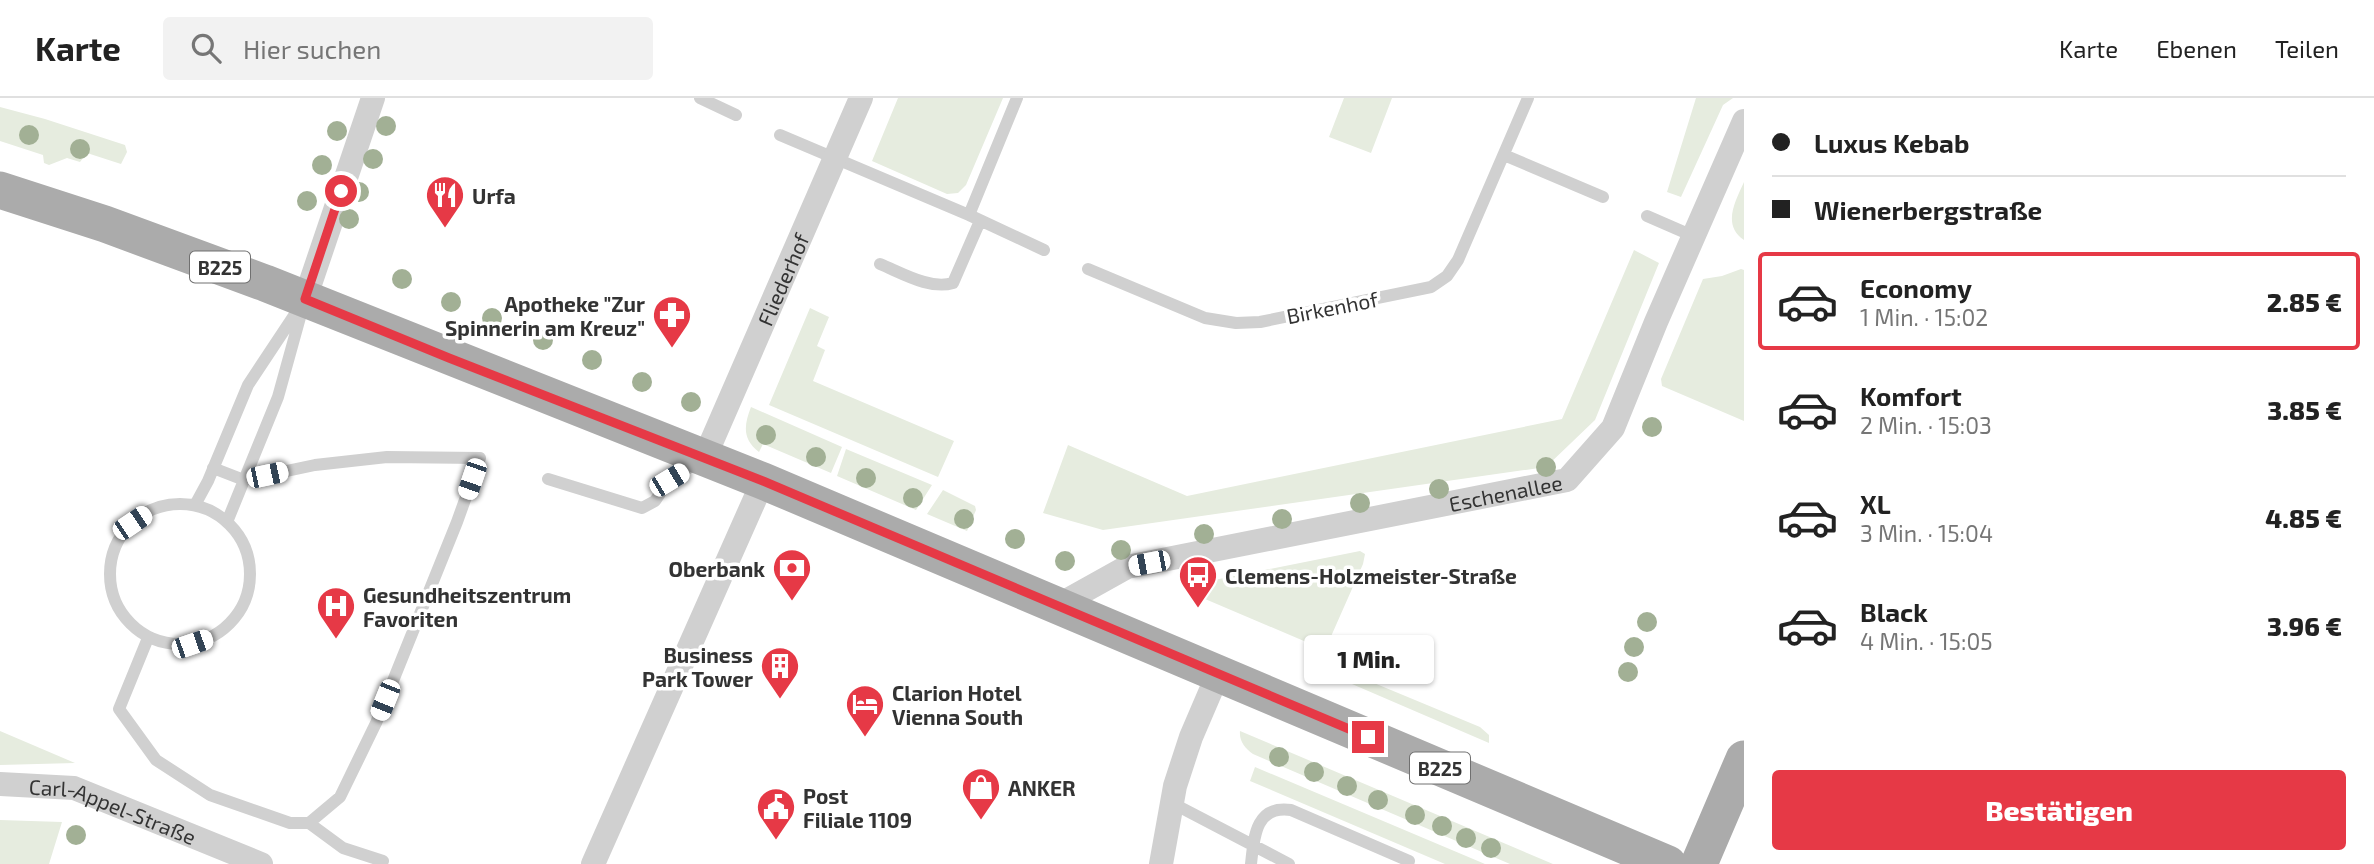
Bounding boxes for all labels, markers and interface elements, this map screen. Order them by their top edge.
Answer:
search box [163,17,653,80]
text: Karte [35,28,121,68]
icon: search [187,29,225,67]
text: Hier suchen [243,33,381,64]
text: Karte [2059,34,2118,63]
text: Ebenen [2156,34,2237,63]
text: Teilen [2275,34,2339,63]
text: Luxus Kebab [1814,127,1969,158]
restaurant icon: Urfa [424,174,466,229]
route start [325,175,357,207]
place label: Urfa [472,183,516,208]
text: Wienerbergstraße [1814,194,2042,225]
street label: Fliederhof [751,228,814,329]
road number: B225 [190,252,250,282]
icon: car [1776,270,1839,333]
text: Economy [1860,272,1972,303]
street label: Birkenhof [1284,286,1381,328]
text: 2.85 € [2267,286,2342,317]
place label: Apotheke "Zur Spinnerin am Kreuz" [445,291,645,340]
pharmacy icon: Apotheke "Zur Spinnerin am Kreuz" [651,294,693,349]
text: 1 Min. · 15:02 [1860,303,1988,331]
icon: car [1776,378,1839,441]
text: Komfort [1860,380,1962,411]
text: 3.85 € [2267,394,2342,425]
text: 2 Min. · 15:03 [1860,411,1992,439]
car [456,456,489,502]
car [245,460,290,490]
car [646,460,693,500]
street label: Eschenallee [1447,469,1564,516]
icon: car [1776,486,1839,549]
text: XL [1860,488,1891,519]
text: 4.85 € [2265,502,2342,533]
car [109,503,156,543]
text: 3 Min. · 15:04 [1860,519,1993,547]
bank icon: Oberbank [771,547,813,602]
car [1127,549,1172,577]
bus stop icon: Clemens-Holzmeister-Straße [1177,554,1219,609]
place label: Oberbank [668,556,765,581]
place label: Clemens-Holzmeister-Straße [1225,563,1517,588]
place label: Gesundheitszentrum Favoriten [363,582,571,631]
hospital icon: Gesundheitszentrum Favoriten [315,585,357,640]
icon: car [1776,594,1839,657]
text: Black [1860,596,1928,627]
text: 3.96 € [2267,610,2342,641]
car [169,627,216,661]
text: 4 Min. · 15:05 [1860,627,1993,655]
callout: 1 Min. [1303,636,1433,684]
place label: Business Park Tower [642,642,753,691]
building icon: Business Park Tower [759,645,801,700]
text: 1 Min. [1337,645,1401,673]
car [368,677,403,723]
place label: Clarion Hotel Vienna South [892,680,1023,729]
hotel icon: Clarion Hotel Vienna South [844,683,886,738]
route end [1352,721,1384,753]
road number: B225 [1410,752,1470,783]
shop icon: ANKER [960,766,1002,821]
button: Bestätigen [1772,770,2346,850]
street label: Carl-Appel-Straße [28,773,200,849]
place label: ANKER [1008,775,1076,800]
place label: Post Filiale 1109 [803,783,912,832]
public building icon: Post Filiale 1109 [755,786,797,841]

